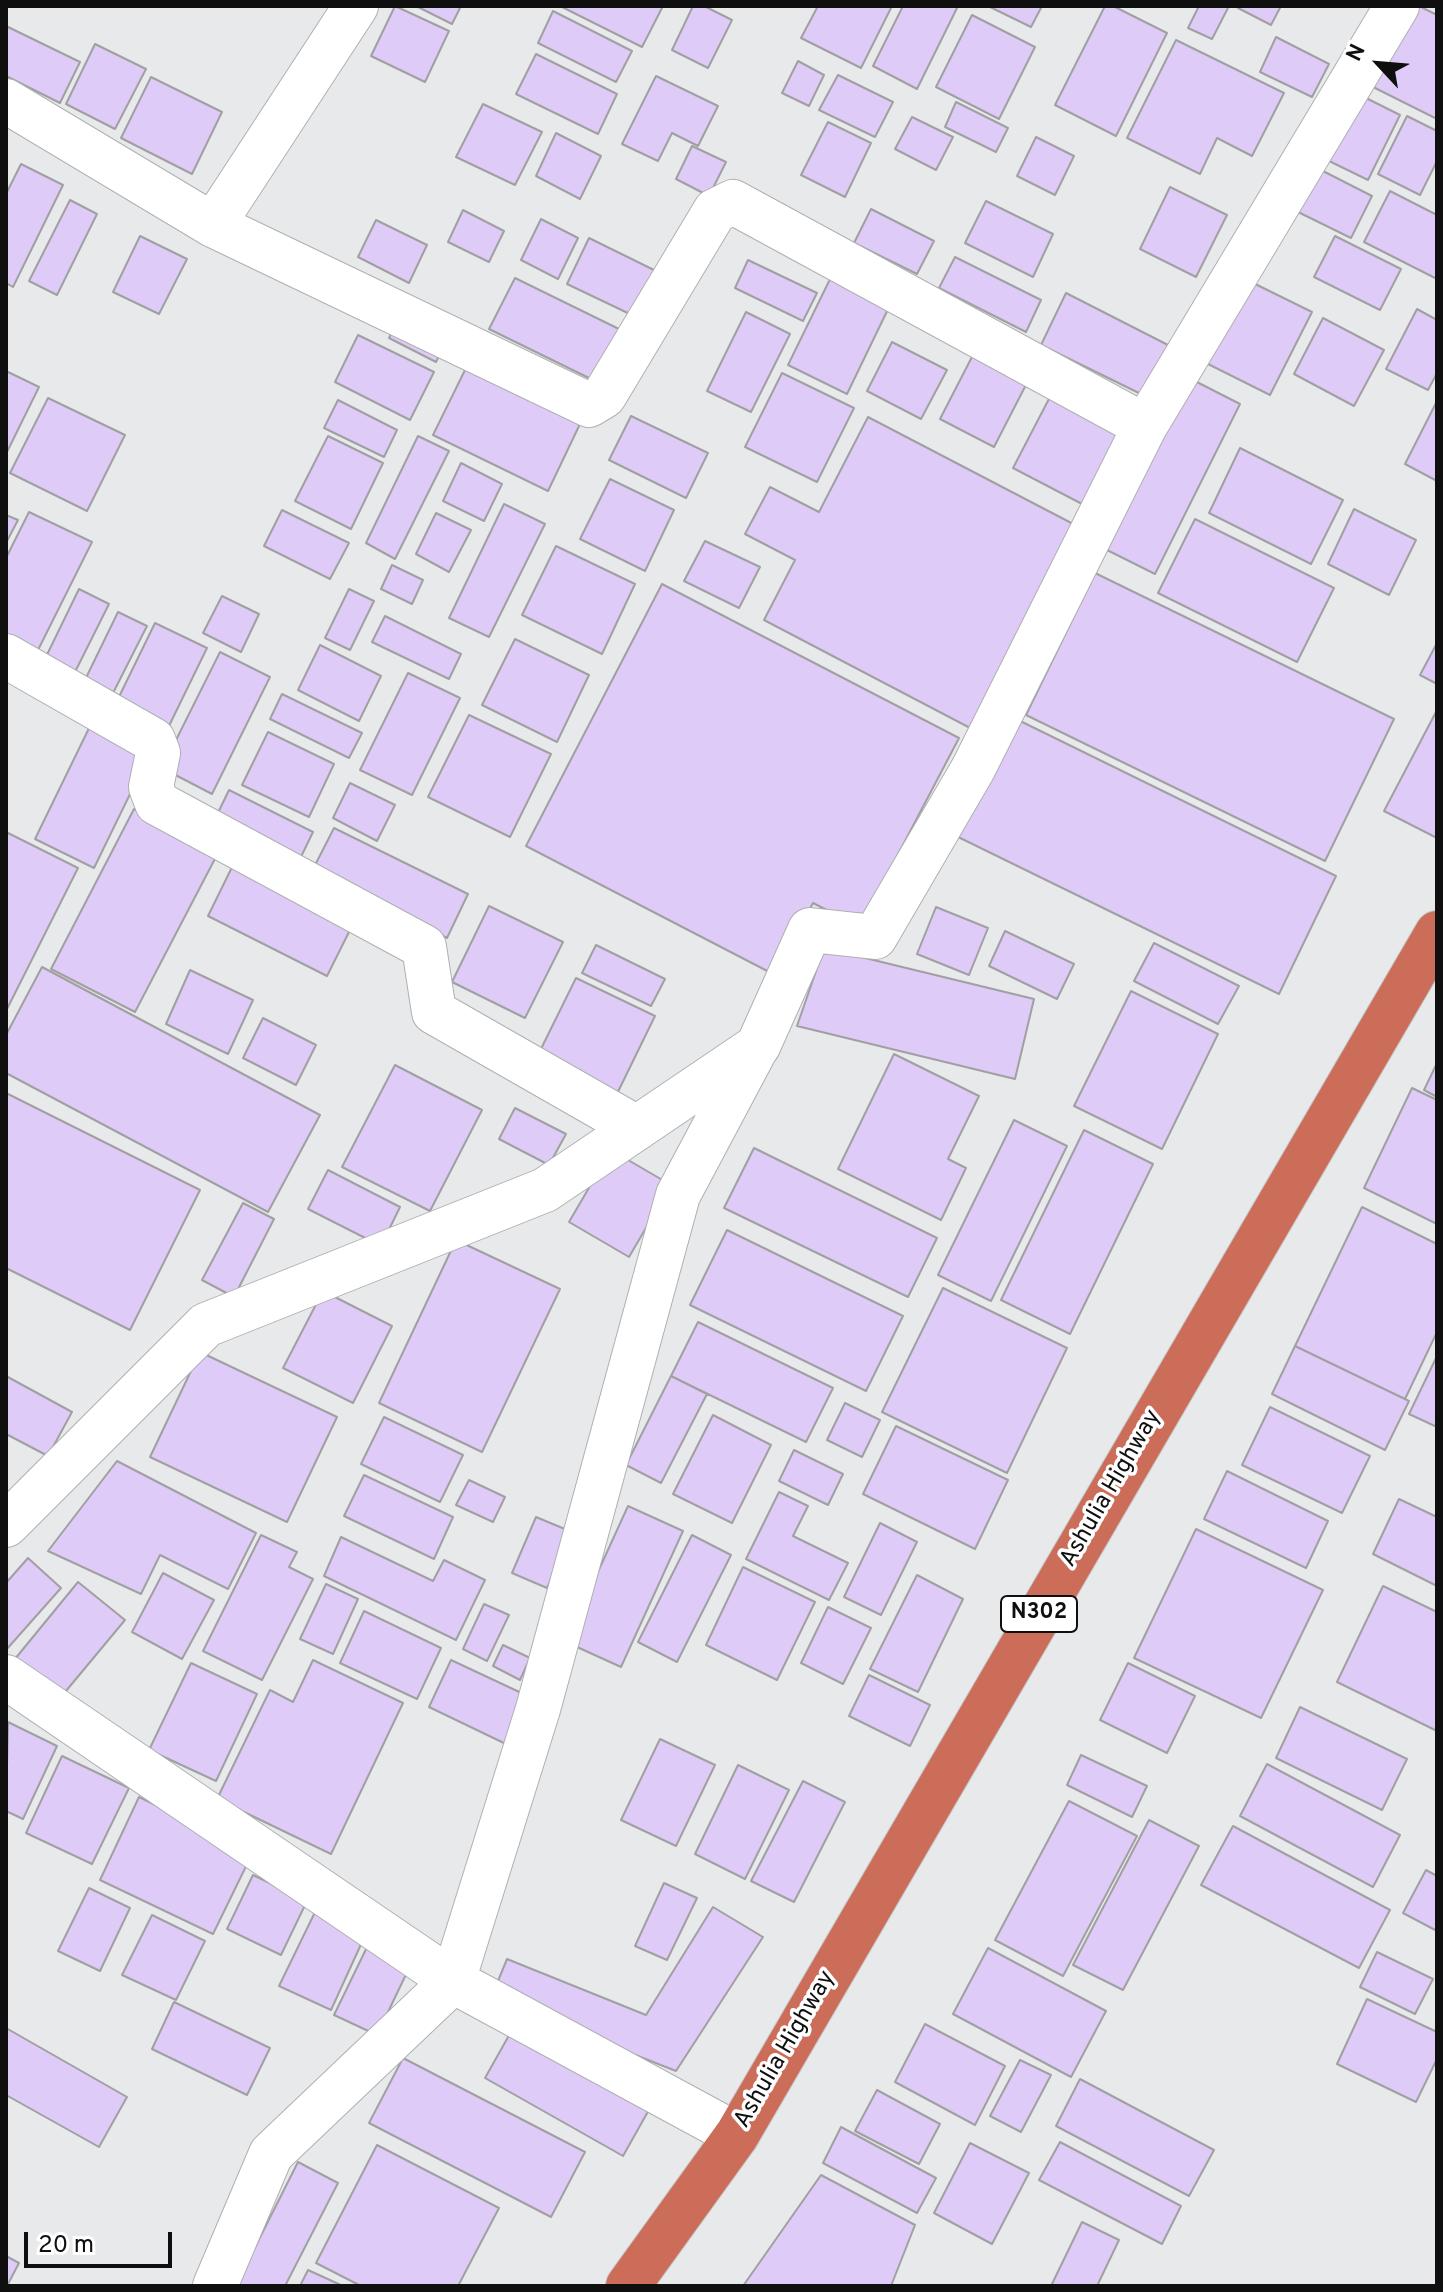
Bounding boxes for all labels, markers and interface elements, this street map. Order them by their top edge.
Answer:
north arrow [1339,24,1419,104]
text: N [1341,40,1373,66]
street label: Ashulia Highway [1055,1405,1169,1573]
road number: N302 [1001,1596,1077,1632]
street label: Ashulia Highway [729,1966,843,2134]
scale bar [28,2216,176,2266]
text: 20 m [38,2231,94,2261]

